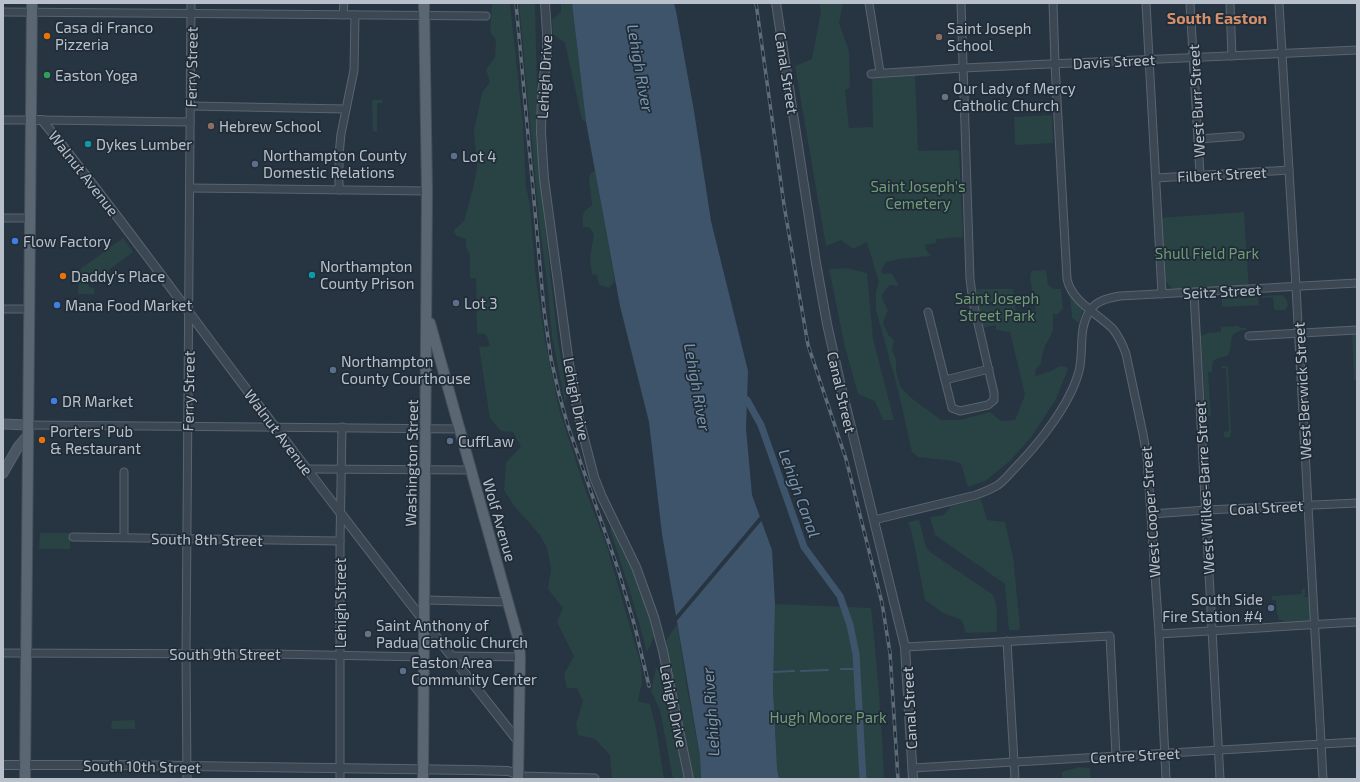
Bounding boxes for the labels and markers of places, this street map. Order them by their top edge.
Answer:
place label: Casa di Franco Pizzeria [55,18,153,53]
place label: Saint Joseph School [947,19,1032,54]
marker: Casa di Franco Pizzeria [42,31,52,41]
marker: Saint Joseph School [934,32,944,42]
place label: Easton Yoga [55,66,138,84]
marker: Easton Yoga [42,70,52,80]
place label: Our Lady of Mercy Catholic Church [953,79,1076,114]
marker: Our Lady of Mercy Catholic Church [940,92,950,102]
place label: Hebrew School [219,117,321,135]
marker: Hebrew School [206,121,216,131]
place label: Dykes Lumber [96,135,192,153]
marker: Dykes Lumber [83,139,93,149]
place label: Northampton County Domestic Relations [263,146,407,181]
place label: Lot 4 [462,147,496,165]
marker: Lot 4 [449,151,459,161]
marker: Northampton County Domestic Relations [250,159,260,169]
place label: Flow Factory [23,232,111,250]
marker: Flow Factory [10,236,20,246]
place label: Northampton County Prison [320,257,414,292]
place label: Daddy's Place [71,267,165,285]
marker: Northampton County Prison [307,270,317,280]
marker: Daddy's Place [58,271,68,281]
place label: Lot 3 [464,294,498,312]
place label: Mana Food Market [65,296,192,314]
marker: Lot 3 [451,298,461,308]
marker: Mana Food Market [52,300,62,310]
place label: Northampton County Courthouse [341,352,471,387]
marker: Northampton County Courthouse [328,365,338,375]
place label: DR Market [62,392,133,410]
marker: DR Market [49,396,59,406]
place label: Porters' Pub & Restaurant [50,422,141,457]
place label: CuffLaw [458,432,514,450]
marker: Porters' Pub & Restaurant [37,435,47,445]
marker: CuffLaw [445,436,455,446]
place label: South Side Fire Station #4 [1162,590,1263,625]
marker: South Side Fire Station #4 [1266,603,1276,613]
place label: Saint Anthony of Padua Catholic Church [376,616,528,651]
marker: Saint Anthony of Padua Catholic Church [363,629,373,639]
place label: Easton Area Community Center [411,653,537,688]
marker: Easton Area Community Center [398,666,408,676]

